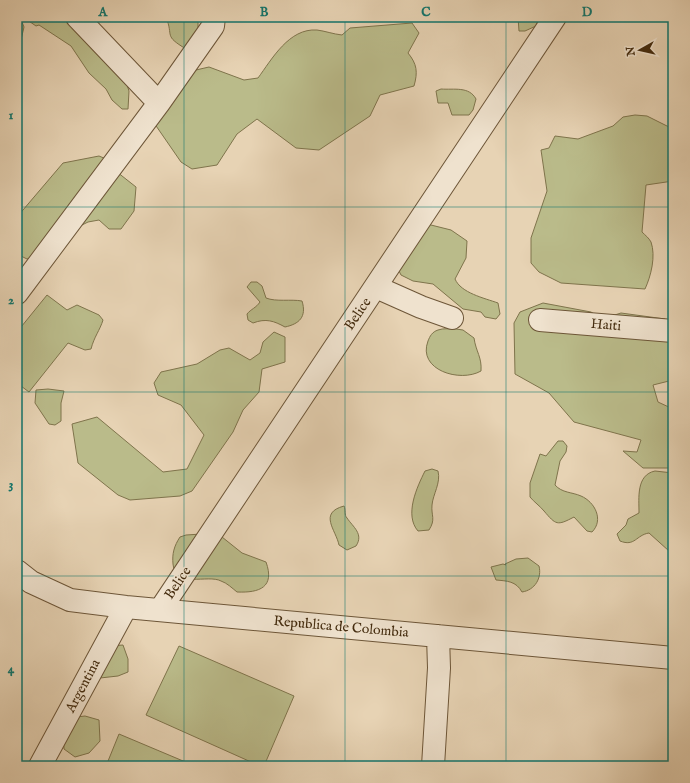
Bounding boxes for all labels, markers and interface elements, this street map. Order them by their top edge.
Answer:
text: A [98,4,109,21]
text: B [260,4,269,21]
text: C [421,4,431,21]
text: D [582,4,593,21]
north arrow [620,30,660,70]
text: N [623,45,639,58]
text: 1 [9,107,14,124]
text: 2 [8,292,14,309]
street label: Belice [341,294,376,334]
street label: Haiti [590,315,622,335]
text: 3 [9,476,14,493]
street label: Belice [161,563,196,603]
street label: Republica de Colombia [273,612,410,642]
street label: Argentina [61,655,105,717]
text: 4 [8,661,15,678]

